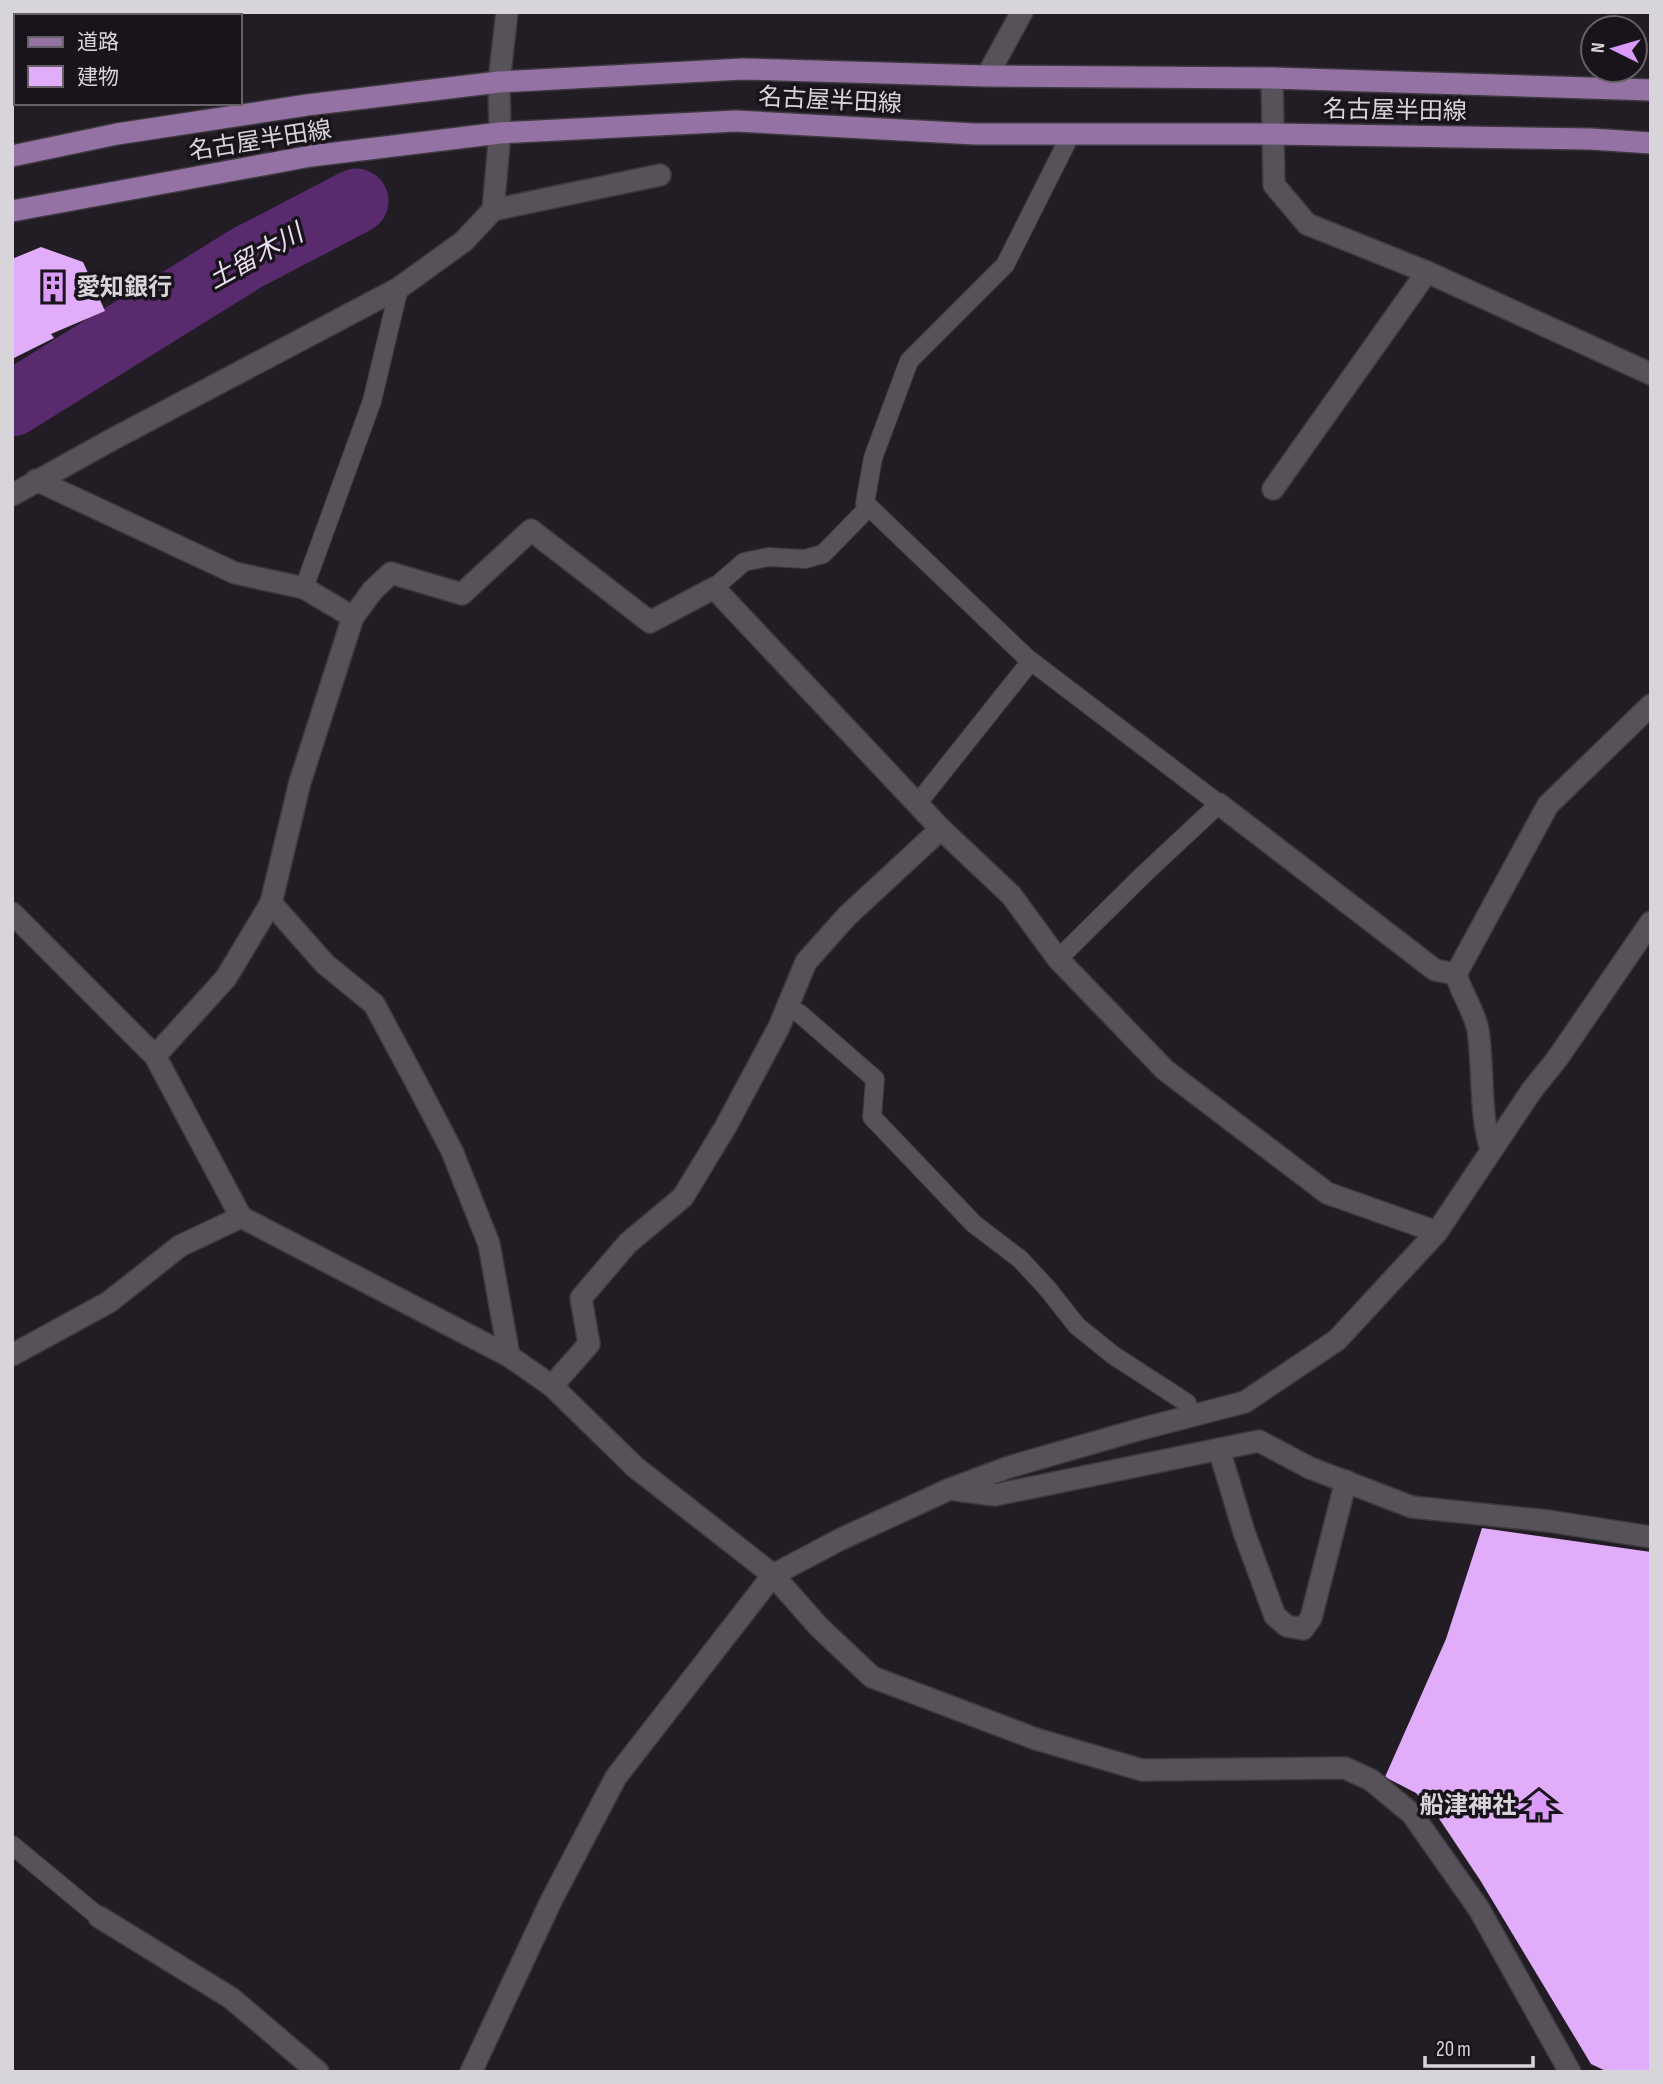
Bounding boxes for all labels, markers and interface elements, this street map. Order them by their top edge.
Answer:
legend [14,14,242,105]
north arrow [1579,14,1649,84]
text: 道路 [77,30,119,55]
text: N [1587,42,1610,54]
text: 建物 [77,65,119,90]
street label: 名古屋半田線 [757,82,903,119]
street label: 名古屋半田線 [1323,95,1467,126]
street label: 名古屋半田線 [187,115,333,166]
water label: 土留木川 [203,217,311,296]
building icon: 愛知銀行 [36,270,70,304]
place label: 愛知銀行 [76,273,172,302]
temple icon: 船津神社 [1522,1788,1556,1822]
place label: 船津神社 [1420,1791,1516,1820]
scale bar [1425,2024,1534,2068]
text: 20 m [1436,2037,1471,2062]

